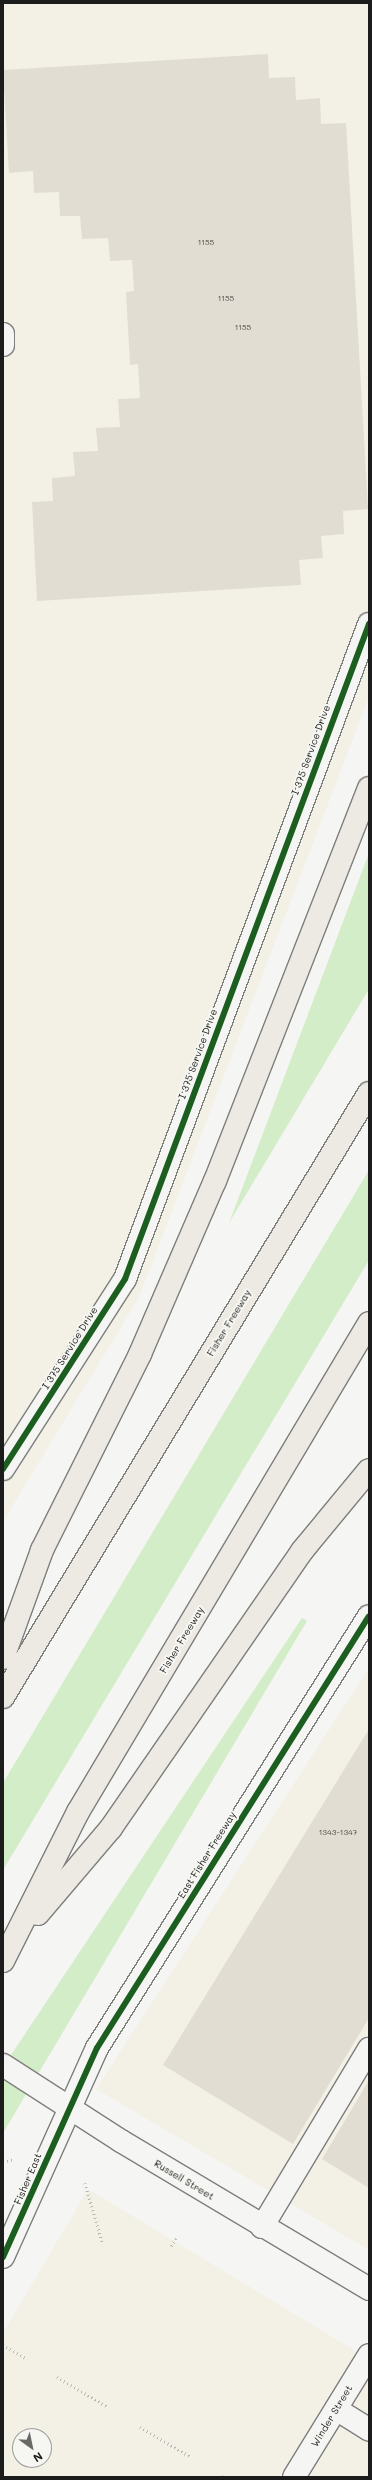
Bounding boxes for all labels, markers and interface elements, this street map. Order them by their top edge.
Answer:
house number: 1155 [198,238,214,248]
house number: 1155 [218,294,234,304]
house number: 1155 [235,323,251,333]
street label: I 375 Service Drive [289,703,333,797]
street label: I 375 Service Drive [176,1007,220,1101]
street label: Fisher Freeway [204,1287,254,1359]
street label: I 375 Service Drive [40,1305,100,1391]
street label: Fisher Freeway [157,1604,207,1676]
street label: East Fisher Freeway [175,1809,239,1901]
house number: 1343-1347 [319,1828,357,1838]
street label: Fisher East [12,2151,44,2207]
street label: Russell Street [152,2157,216,2203]
street label: Winder Street [309,2383,355,2449]
north arrow [12,2428,52,2468]
text: N [31,2449,46,2466]

